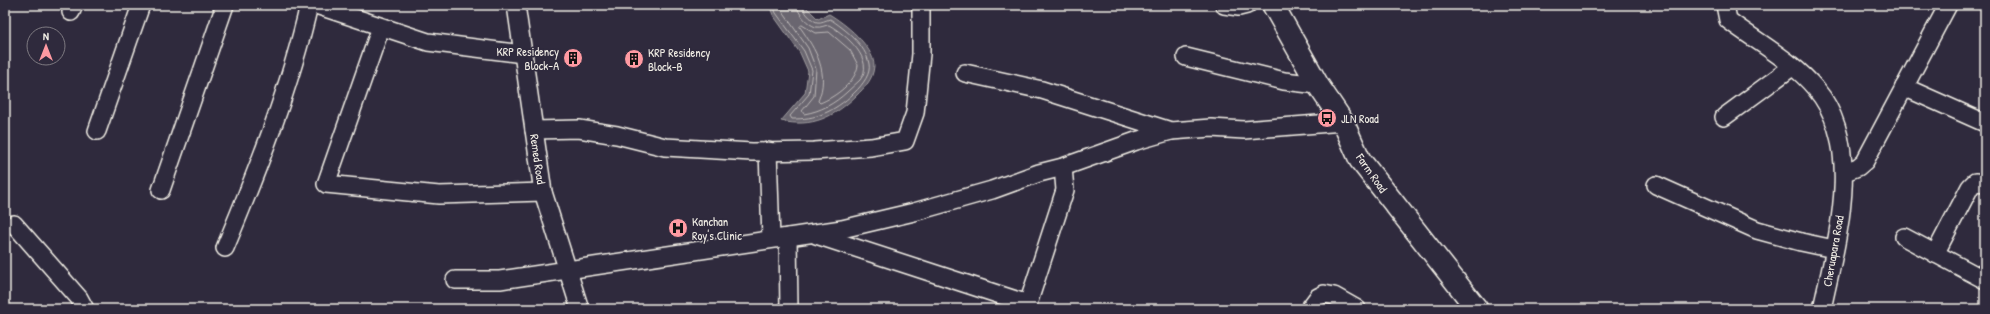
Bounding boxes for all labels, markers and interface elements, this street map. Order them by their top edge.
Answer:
north arrow [26,26,66,66]
text: N [43,29,49,43]
place label: KRP Residency Block-A [497,43,559,74]
place label: KRP Residency Block-B [648,44,710,75]
building icon: KRP Residency Block-A [562,47,584,69]
building icon: KRP Residency Block-B [623,48,645,70]
bus stop icon: JLN Road [1316,107,1338,129]
place label: JLN Road [1341,110,1379,127]
street label: Remed Road [526,133,550,185]
street label: Farm Road [1352,149,1392,196]
place label: Kanchan Roy's Clinic [692,213,742,244]
street label: Cheruapara Road [1818,214,1848,288]
hospital icon: Kanchan Roy's Clinic [667,217,689,239]

